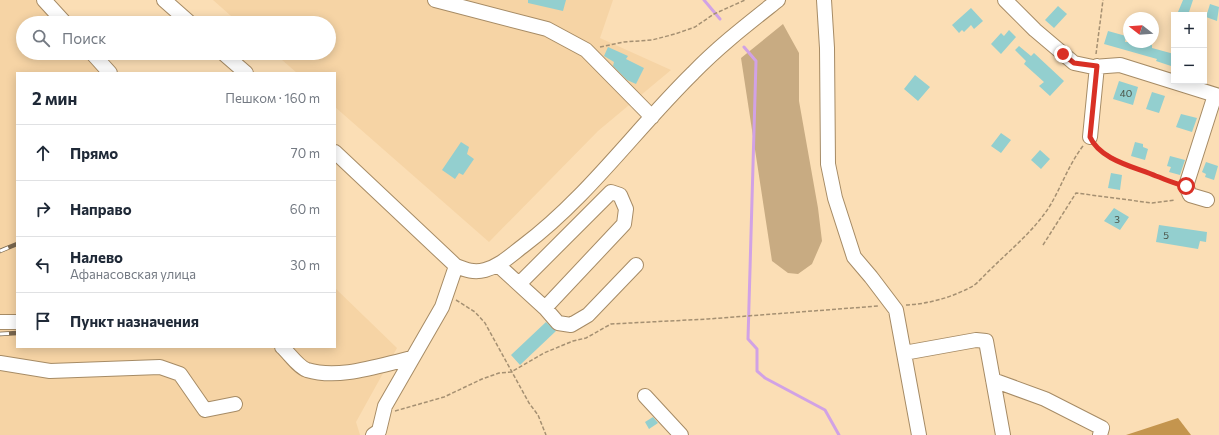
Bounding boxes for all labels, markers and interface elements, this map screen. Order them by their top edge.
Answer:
north arrow [1123,12,1159,48]
map controls [1171,12,1207,84]
button: + [1171,12,1207,48]
search box [16,16,336,60]
icon: search [30,27,52,49]
text: Поиск [62,29,106,47]
route end [1054,45,1072,63]
button: − [1171,48,1207,84]
house number: 40 [1120,87,1132,99]
text: 2 мин [32,88,77,109]
text: Пешком · 160 m [225,90,320,106]
icon: ahead [32,142,54,164]
text: Прямо [70,144,118,162]
text: 70 m [291,145,320,161]
route start [1177,177,1195,195]
icon: right [32,198,54,220]
text: Направо [70,200,132,218]
text: 60 m [290,201,320,217]
house number: 3 [1114,213,1120,225]
house number: 5 [1163,229,1169,241]
text: Налево [70,248,123,266]
icon: left [32,254,54,276]
text: 30 m [290,257,320,273]
text: Афанасовская улица [70,266,196,282]
icon: arrive [32,310,54,332]
text: Пункт назначения [70,312,199,330]

